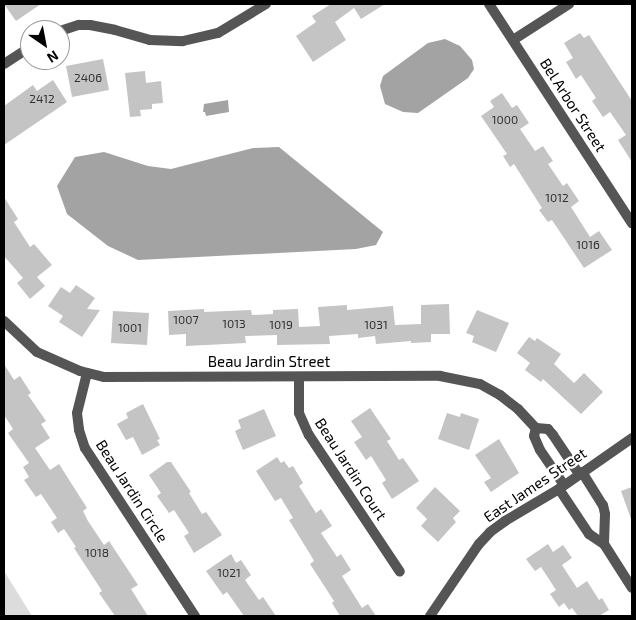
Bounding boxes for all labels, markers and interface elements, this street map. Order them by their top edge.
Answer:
north arrow [20,20,70,70]
text: N [44,47,62,67]
street label: Bel Arbor Street [536,55,610,155]
house number: 2406 [74,71,102,85]
house number: 2412 [29,92,55,106]
house number: 1000 [492,113,518,127]
house number: 1012 [545,191,569,205]
house number: 1016 [576,238,600,252]
house number: 1007 [173,313,199,327]
house number: 1013 [222,317,246,331]
house number: 1019 [269,318,293,332]
house number: 1031 [364,318,388,332]
house number: 1001 [118,321,142,335]
street label: Beau Jardin Street [208,353,330,371]
street label: Beau Jardin Court [311,414,391,524]
street label: Beau Jardin Circle [92,436,172,546]
street label: East James Street [480,444,590,526]
house number: 1018 [85,546,109,560]
house number: 1021 [217,566,241,580]

